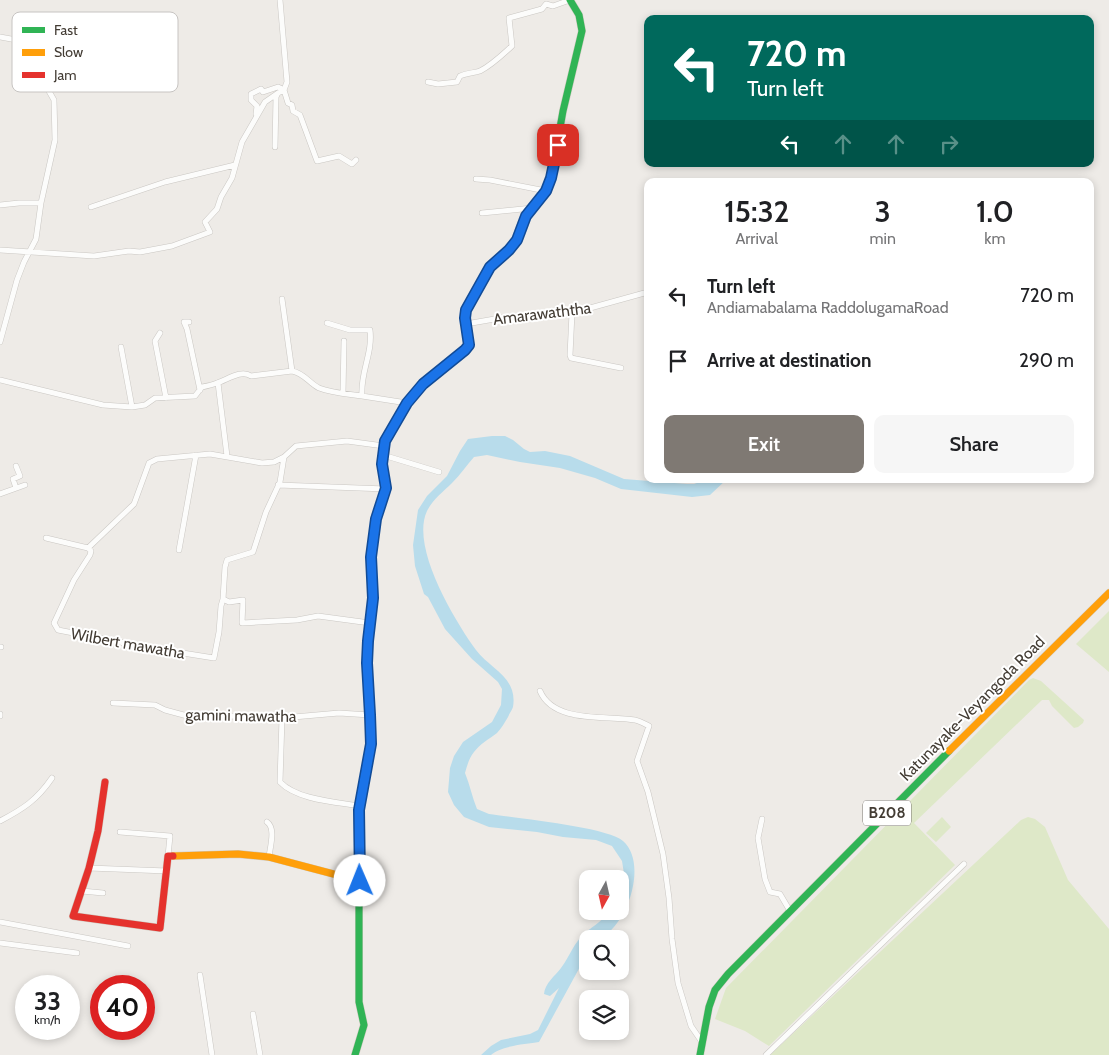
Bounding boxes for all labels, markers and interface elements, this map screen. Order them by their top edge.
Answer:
legend [12,12,178,92]
text: Fast [54,21,78,39]
text: 720 m [747,32,846,75]
icon: left [664,35,729,100]
text: Slow [54,43,83,61]
text: Jam [53,66,76,84]
text: Turn left [747,75,824,102]
pin [537,124,579,166]
icon: left [776,130,804,158]
icon: ahead [829,130,857,158]
icon: ahead [882,130,910,158]
icon: right [935,130,963,158]
icon: arrive [544,131,572,159]
text: 15:32 [724,193,789,230]
text: 3 [875,193,891,230]
text: 1.0 [976,193,1014,230]
text: Arrival [735,229,778,248]
text: min [870,229,896,248]
text: km [984,229,1006,248]
text: Turn left [707,275,775,298]
icon: left [664,282,692,310]
text: 720 m [1020,284,1074,307]
street label: Amarawaththa [492,298,593,329]
text: Andiamabalama RaddolugamaRoad [707,298,949,317]
icon: arrive [664,347,692,375]
text: Arrive at destination [707,349,871,372]
text: 290 m [1019,349,1074,372]
button: Exit [664,415,864,473]
button: Share [874,415,1074,473]
street label: Wilbert mawatha [69,624,187,663]
street label: Katunayake-Veyangoda Road [896,632,1049,785]
street label: gamini mawatha [185,705,297,726]
road number: B208 [863,800,911,826]
position arrow [333,854,385,906]
north arrow [579,870,629,920]
map controls [579,870,629,1040]
button: search [579,930,629,980]
speed limit sign: 40 [90,975,155,1040]
text: 33 [34,986,61,1016]
button: layers [579,990,629,1040]
text: km/h [34,1012,61,1027]

